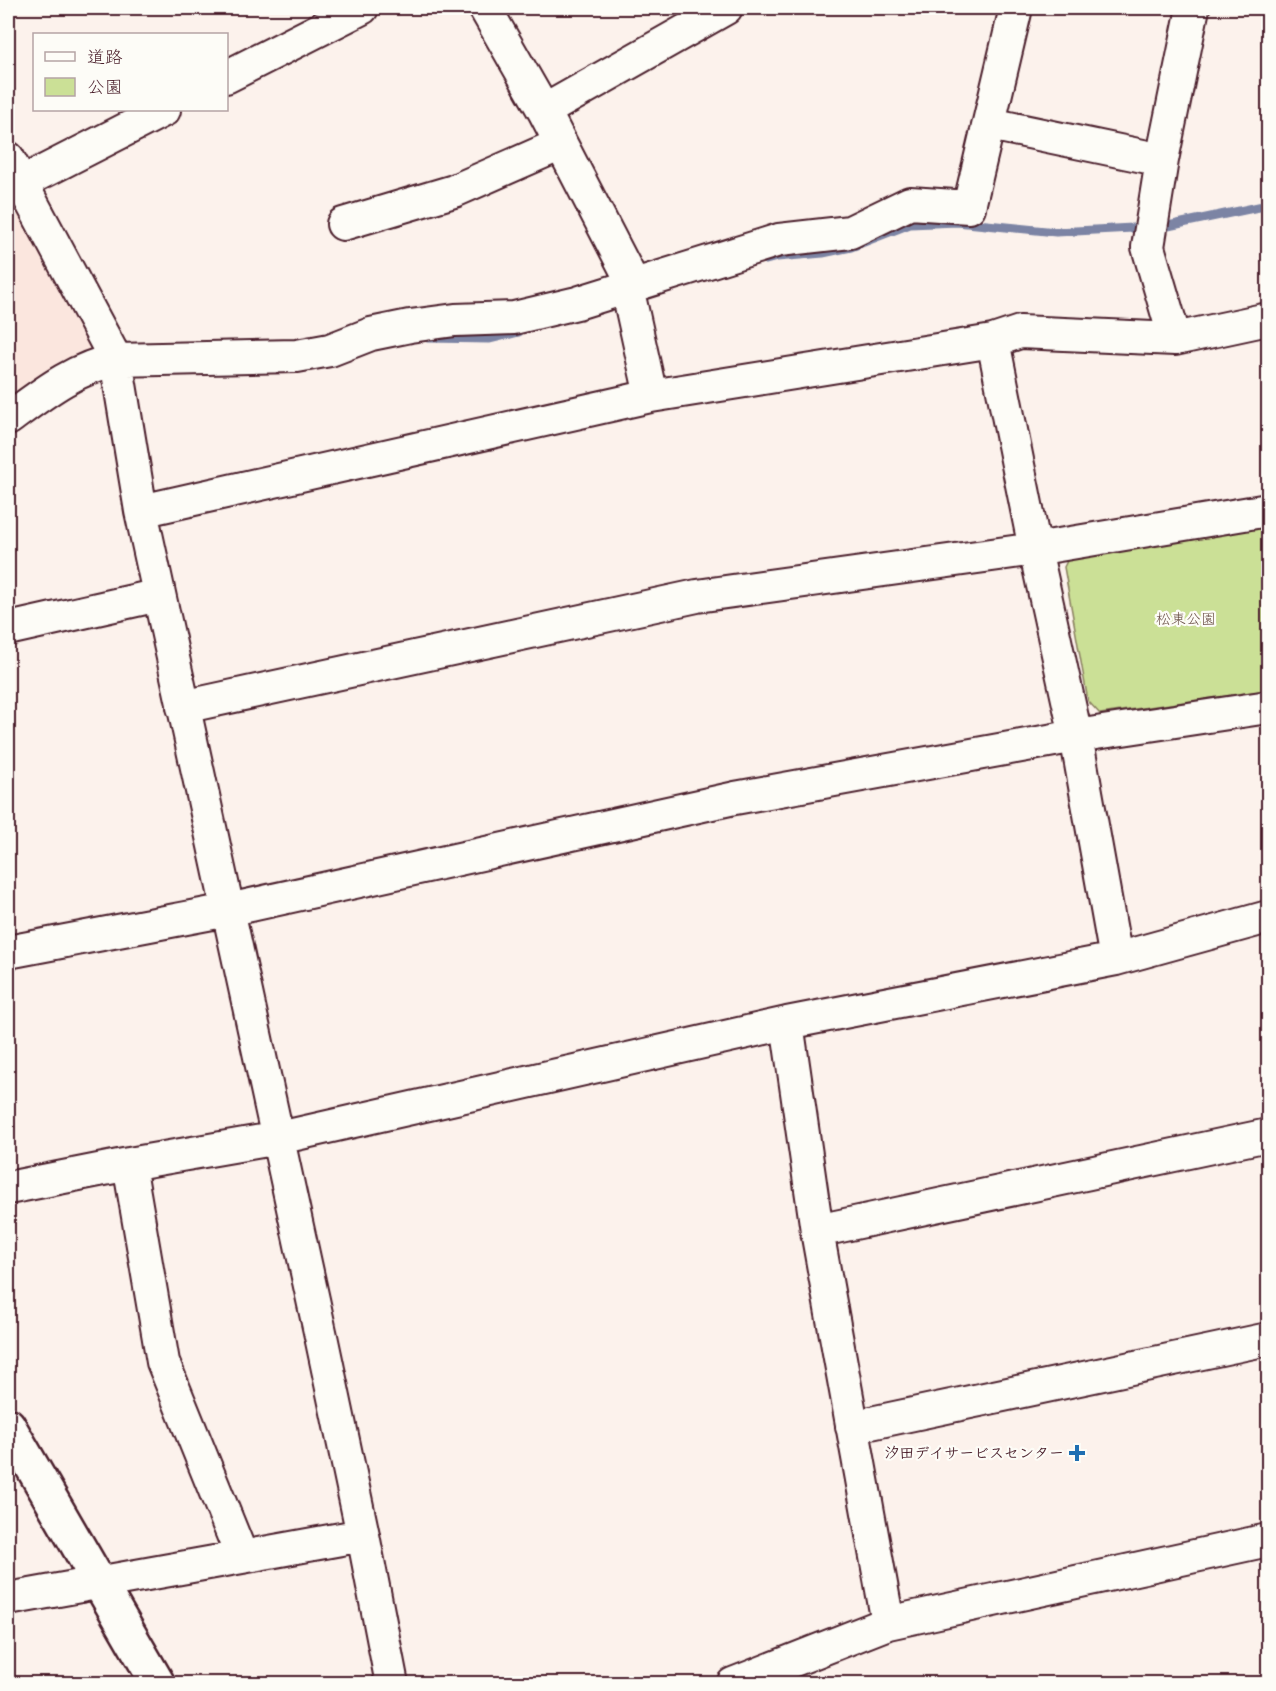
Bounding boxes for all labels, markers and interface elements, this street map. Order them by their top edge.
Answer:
legend [33,33,228,111]
text: 道路 [87,47,123,68]
text: 公園 [87,77,123,98]
park label: 松東公園 [1156,610,1216,629]
place label: 汐田デイサービスセンター [885,1444,1064,1463]
marker: 汐田デイサービスセンター [1068,1444,1086,1462]

